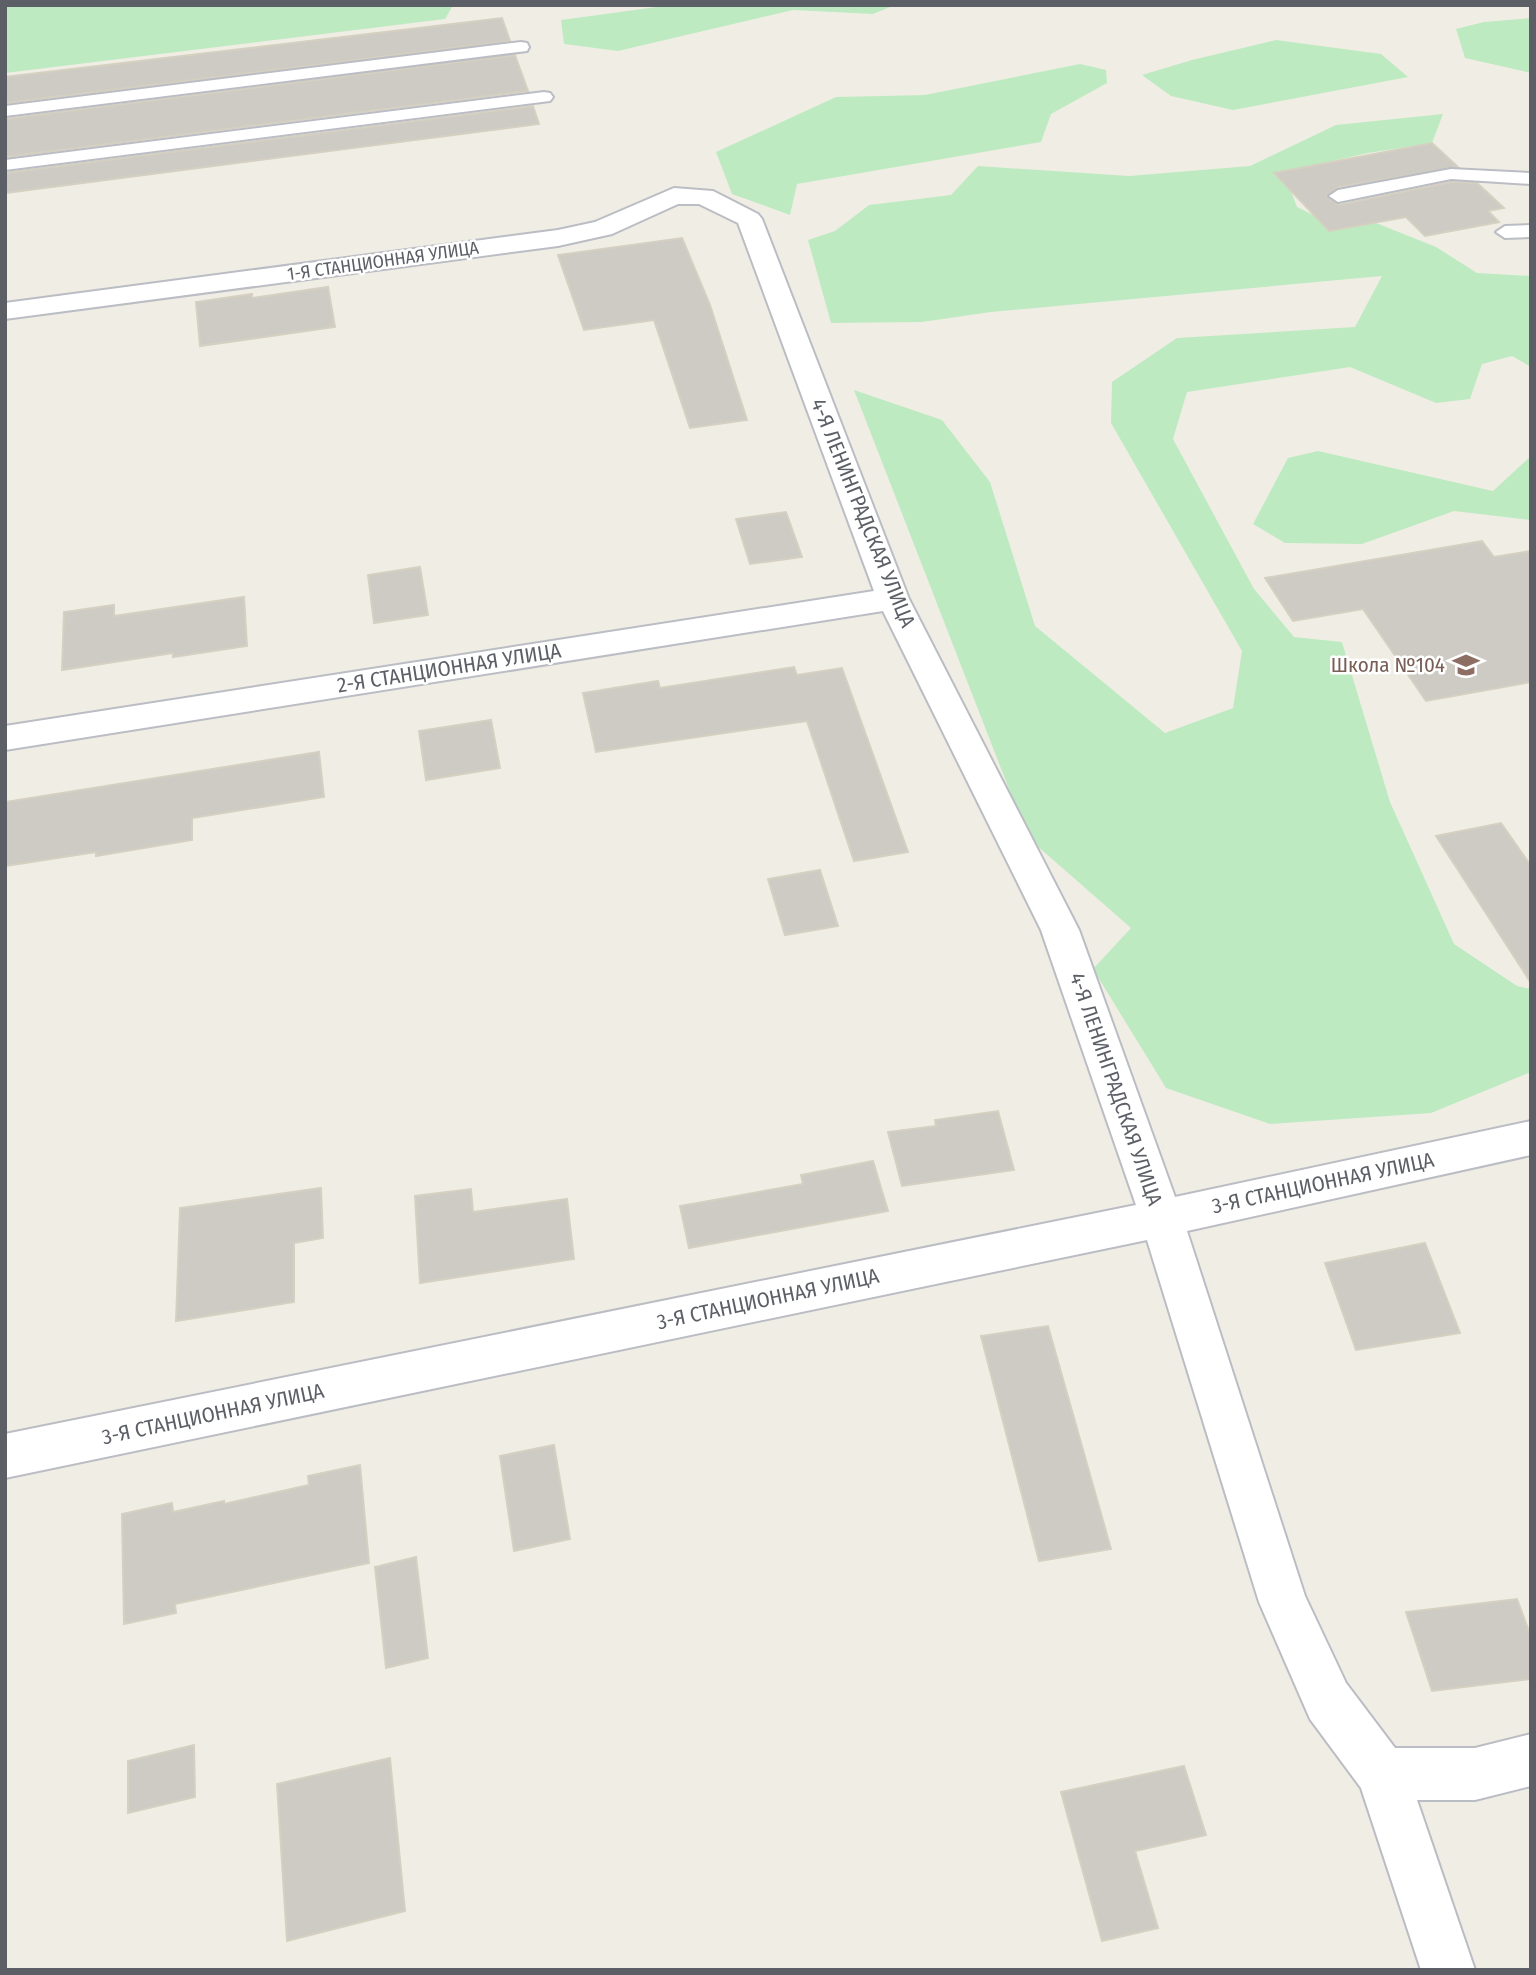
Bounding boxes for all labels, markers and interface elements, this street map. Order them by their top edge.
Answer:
street label: 1-Я СТАНЦИОННАЯ УЛИЦА [286,237,481,285]
street label: 4-Я ЛЕНИНГРАДСКАЯ УЛИЦА [805,395,921,631]
street label: 2-Я СТАНЦИОННАЯ УЛИЦА [335,637,563,699]
school or university icon: Школа №104 [1451,650,1481,680]
place label: Школа №104 [1331,652,1445,678]
street label: 4-Я ЛЕНИНГРАДСКАЯ УЛИЦА [1064,969,1168,1209]
street label: 3-Я СТАНЦИОННАЯ УЛИЦА [1210,1147,1436,1219]
street label: 3-Я СТАНЦИОННАЯ УЛИЦА [655,1263,881,1335]
street label: 3-Я СТАНЦИОННАЯ УЛИЦА [100,1378,326,1450]

